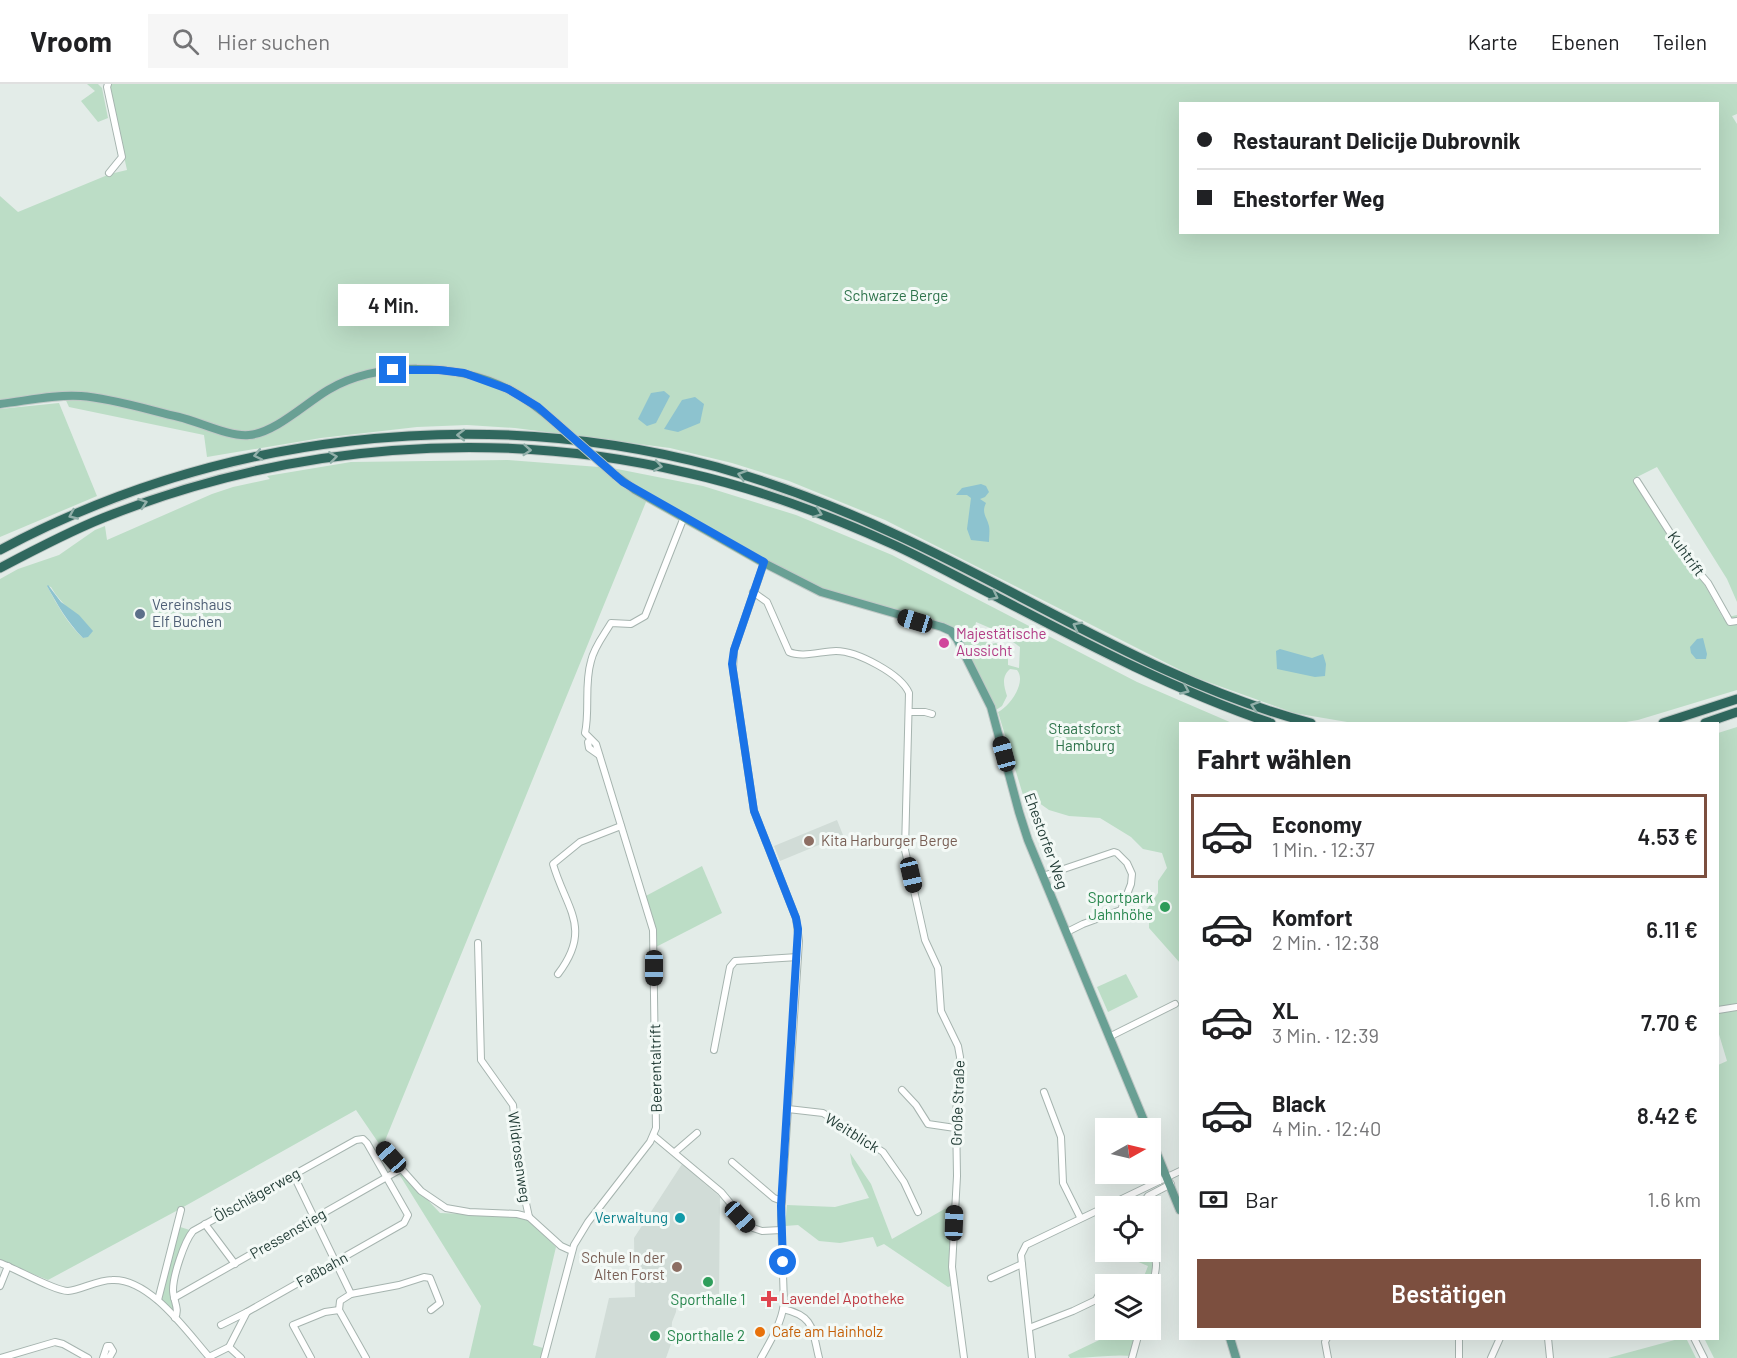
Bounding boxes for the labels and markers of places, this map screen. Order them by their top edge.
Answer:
place label: Vereinshaus Elf Buchen [152,595,232,630]
marker: Vereinshaus Elf Buchen [133,607,147,621]
place label: Majestätische Aussicht [956,624,1047,659]
marker: Majestätische Aussicht [937,636,951,650]
place label: Kita Harburger Berge [821,831,958,849]
marker: Kita Harburger Berge [802,834,816,848]
place label: Sportpark Jahnhöhe [1088,888,1153,923]
marker: Sportpark Jahnhöhe [1158,900,1172,914]
place label: Verwaltung [595,1208,668,1226]
marker: Verwaltung [673,1211,687,1225]
place label: Schule In der Alten Forst [581,1248,666,1283]
marker: Schule In der Alten Forst [670,1260,684,1274]
marker: Sporthalle 1 [701,1275,715,1289]
place label: Lavendel Apotheke [781,1289,905,1307]
place label: Sporthalle 1 [670,1290,746,1308]
marker: Lavendel Apotheke [762,1292,776,1306]
place label: Cafe am Hainholz [772,1322,883,1340]
marker: Cafe am Hainholz [753,1325,767,1339]
place label: Sporthalle 2 [667,1326,745,1344]
marker: Sporthalle 2 [648,1329,662,1343]

